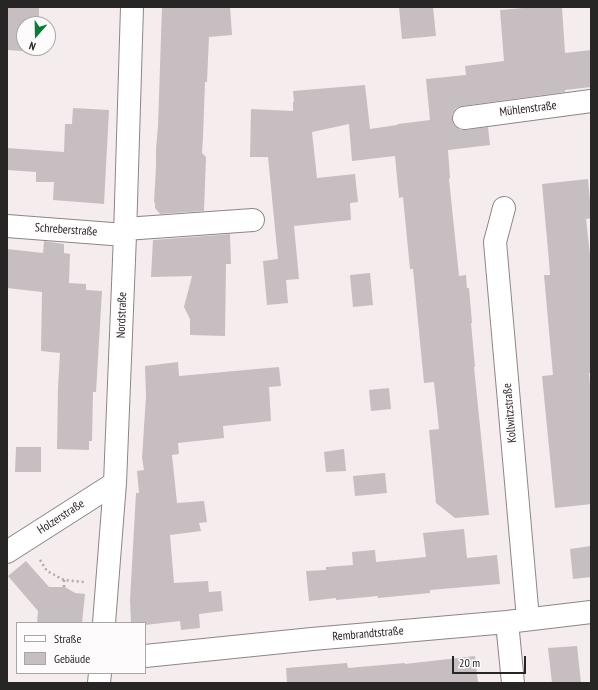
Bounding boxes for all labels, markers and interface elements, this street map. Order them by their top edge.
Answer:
north arrow [16,16,56,56]
text: N [27,39,37,54]
street label: Mühlenstraße [499,98,557,120]
street label: Schreberstraße [34,221,98,239]
street label: Nordstraße [114,292,130,338]
street label: Kollwitzstraße [500,383,520,443]
street label: Holzerstraße [35,497,87,537]
legend [16,622,146,674]
street label: Rembrandtstraße [332,624,404,644]
text: Straße [54,631,81,646]
scale bar [454,648,528,674]
text: Gebäude [54,651,90,666]
text: 20 m [459,655,480,670]

